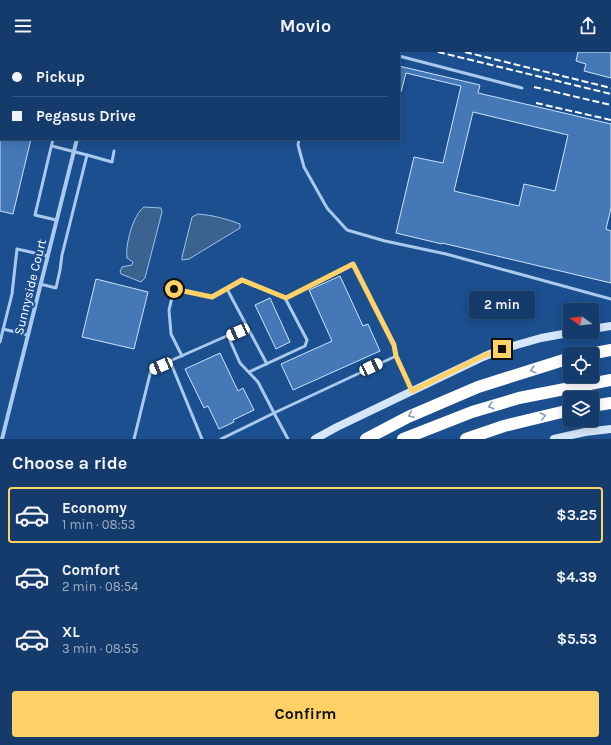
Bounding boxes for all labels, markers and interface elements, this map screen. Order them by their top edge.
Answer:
icon: menu [12,15,34,37]
text: Movio [280,15,331,37]
icon: share [577,15,599,37]
text: Pickup [36,68,85,86]
text: Pegasus Drive [36,107,136,125]
street label: Sunnyside Court [11,237,49,336]
route start [165,280,183,298]
callout: 2 min [469,291,535,319]
text: 2 min [484,297,520,312]
north arrow [563,303,599,339]
map controls [563,303,599,427]
car [225,322,251,342]
route end [493,340,511,358]
button: locate [563,347,599,383]
car [148,356,174,376]
car [358,356,384,378]
one-way arrow [529,365,536,373]
button: layers [563,391,599,427]
one-way arrow [488,401,495,410]
one-way arrow [408,410,416,418]
one-way arrow [540,413,546,421]
text: Choose a ride [12,452,127,474]
icon: car [14,497,50,533]
text: Economy [62,499,127,517]
text: $3.25 [556,506,597,524]
text: 1 min · 08:53 [62,517,135,532]
icon: car [14,559,50,595]
text: Comfort [62,561,120,579]
text: $4.39 [556,568,597,586]
text: 2 min · 08:54 [62,579,138,594]
icon: car [14,621,50,657]
text: XL [62,623,80,641]
text: $5.53 [557,630,597,648]
text: 3 min · 08:55 [62,641,139,656]
button: Confirm [12,691,599,737]

